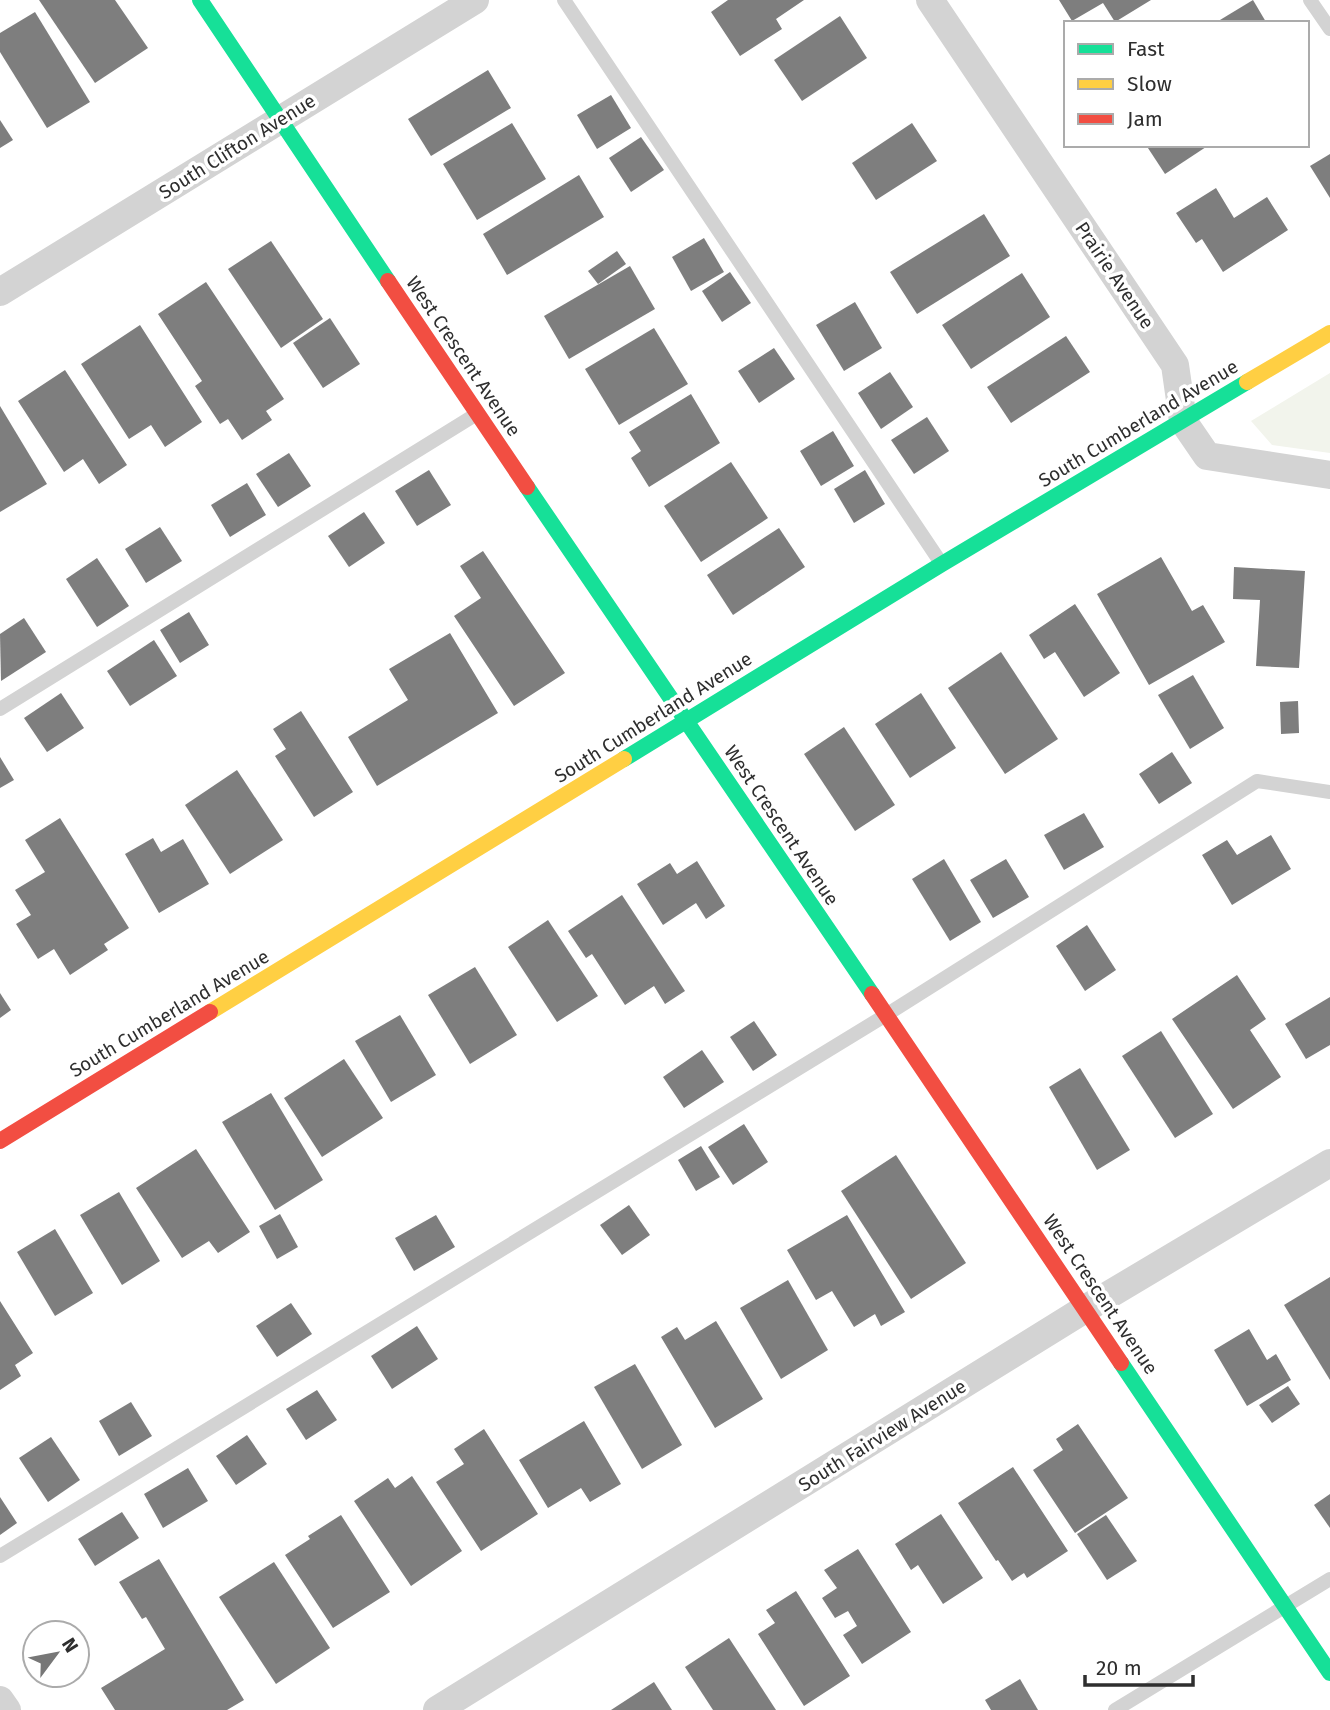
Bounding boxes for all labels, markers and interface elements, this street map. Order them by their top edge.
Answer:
legend [1064,21,1309,147]
text: Fast [1127,36,1165,62]
text: Slow [1127,71,1172,97]
street label: South Clifton Avenue [155,89,320,204]
text: Jam [1127,106,1163,132]
street label: Prairie Avenue [1070,217,1159,333]
street label: West Crescent Avenue [401,272,526,441]
street label: South Cumberland Avenue [1034,355,1242,492]
street label: South Cumberland Avenue [550,647,756,788]
street label: West Crescent Avenue [719,741,844,910]
street label: South Cumberland Avenue [65,945,273,1082]
street label: West Crescent Avenue [1038,1210,1163,1379]
street label: South Fairview Avenue [794,1374,970,1496]
north arrow [21,1619,91,1689]
text: N [57,1634,83,1657]
scale bar [1085,1644,1194,1688]
text: 20 m [1096,1655,1142,1681]

